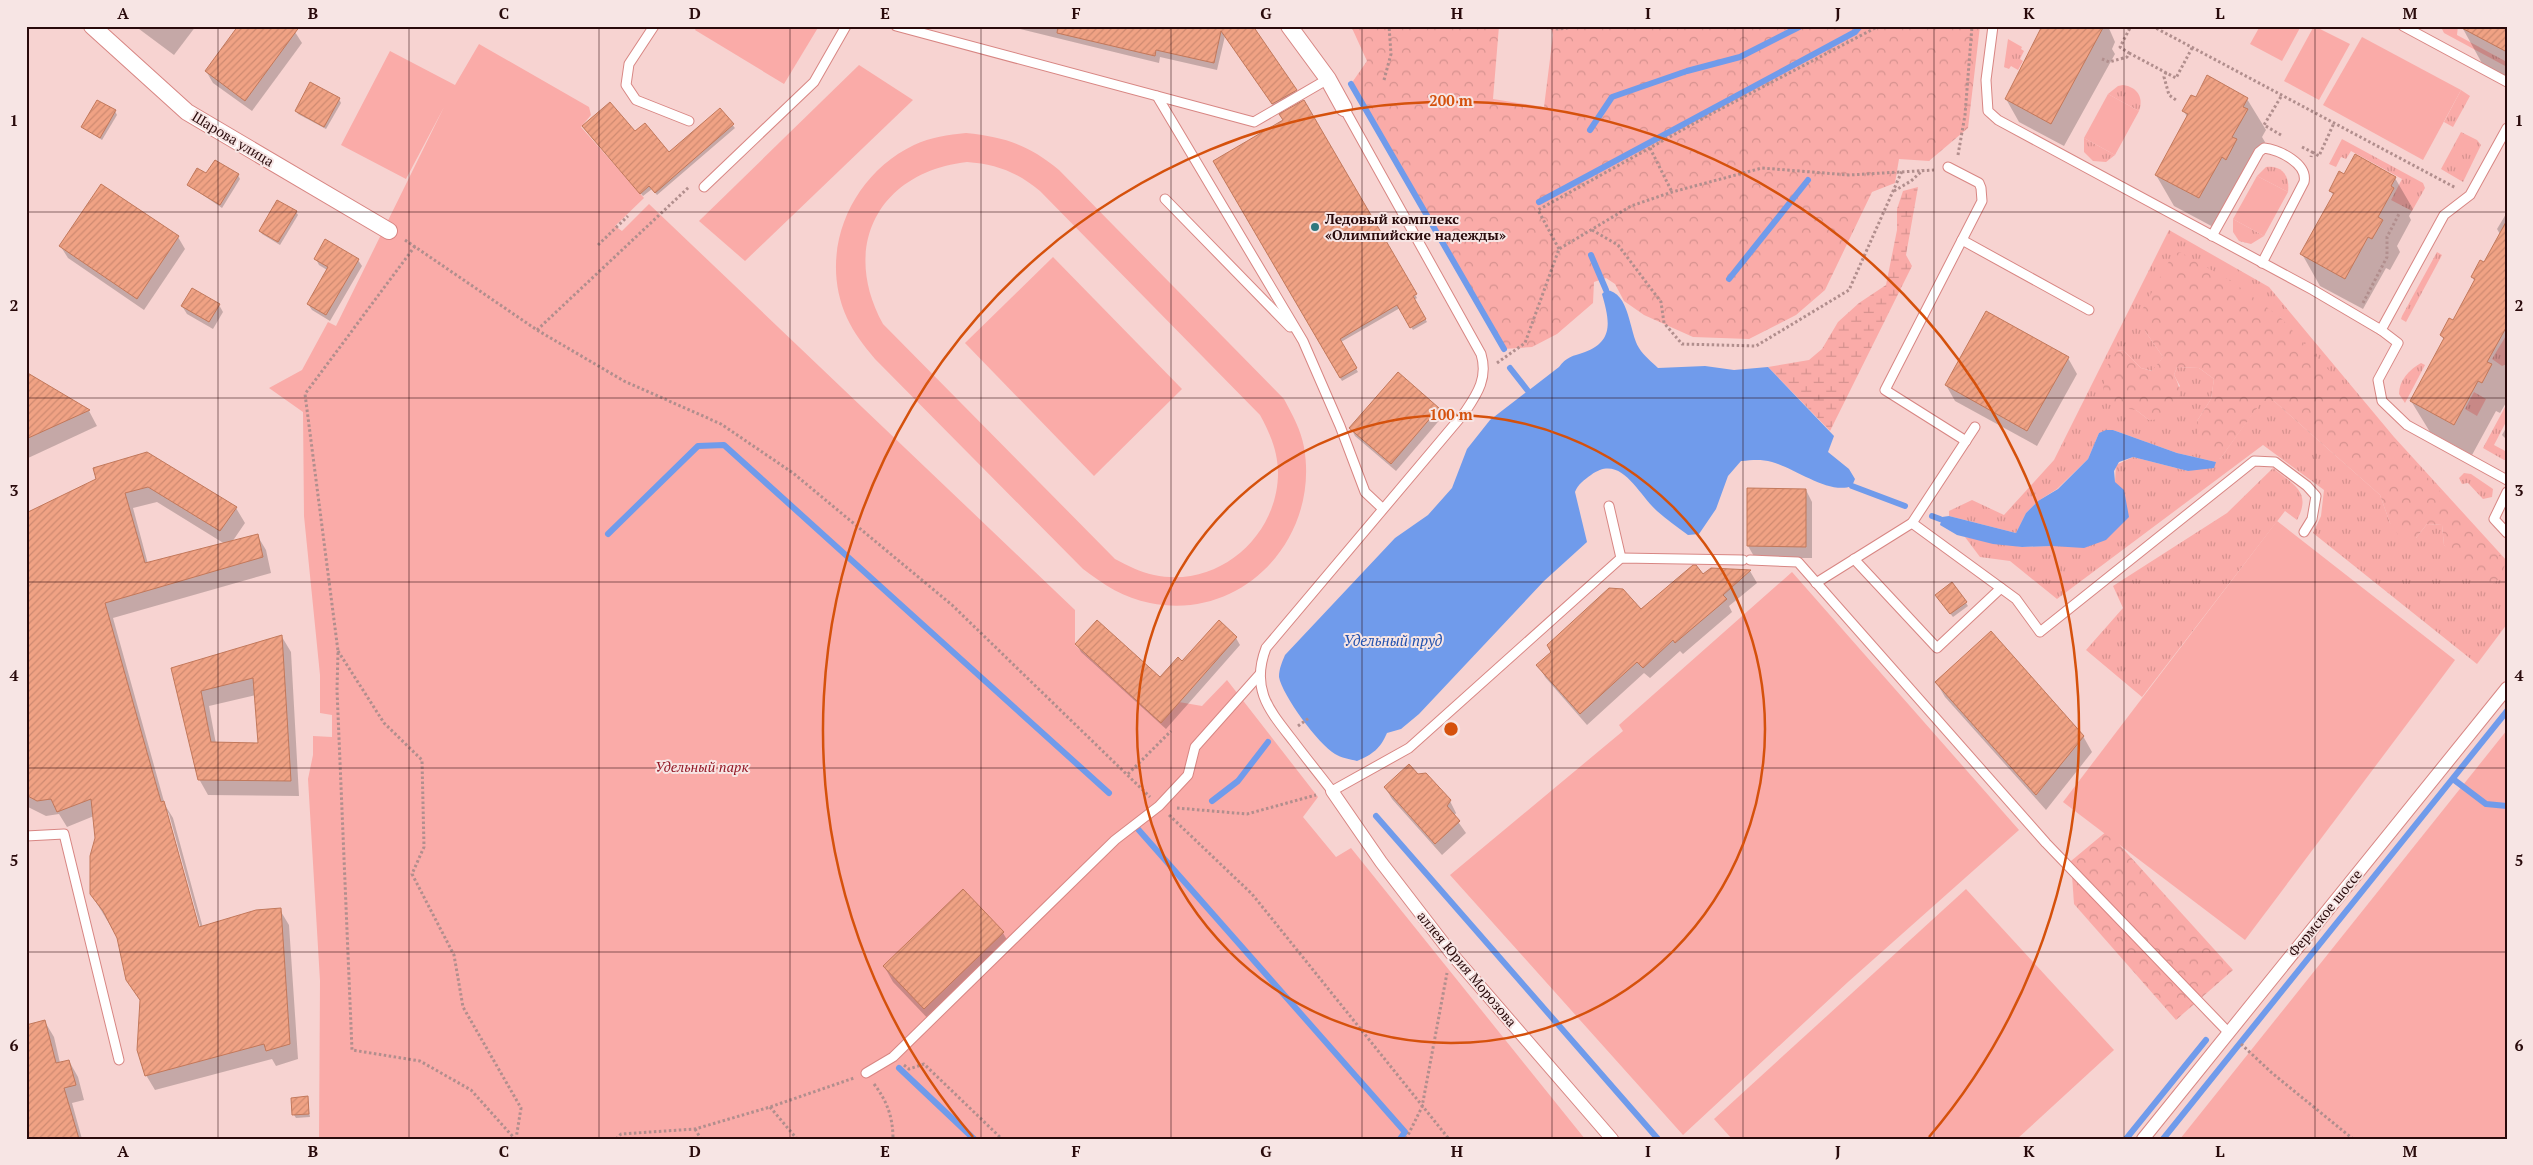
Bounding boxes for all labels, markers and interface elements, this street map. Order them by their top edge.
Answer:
text: A [117,2,129,24]
text: B [308,2,318,24]
text: C [499,2,509,24]
text: D [689,2,701,24]
text: E [880,2,890,24]
text: F [1071,2,1081,24]
text: G [1260,2,1272,24]
text: H [1451,2,1463,24]
text: I [1645,2,1651,24]
text: J [1835,2,1841,24]
text: K [2023,2,2035,24]
text: L [2215,2,2225,24]
text: M [2403,2,2418,24]
text: 200 m [1429,90,1473,110]
street label: Шарова улица [189,107,278,170]
text: 1 [9,109,19,131]
text: 1 [2514,109,2524,131]
place label: Ледовый комплекс «Олимпийские надежды» [1324,209,1506,244]
marker: Ледовый комплекс «Олимпийские надежды» [1309,221,1321,233]
text: 2 [9,294,19,316]
text: 2 [2514,294,2524,316]
text: 100 m [1429,404,1473,424]
text: 3 [9,479,19,501]
text: 3 [2514,479,2524,501]
water label: Удельный пруд [1344,630,1443,650]
text: 4 [9,664,19,686]
text: 4 [2514,664,2524,686]
centre of rings [1442,720,1460,738]
park label: Удельный парк [655,757,749,776]
text: 5 [9,849,19,871]
text: 5 [2514,849,2524,871]
street label: Фермское шоссе [2283,865,2366,960]
street label: аллея Юрия Морозова [1413,907,1521,1030]
text: 6 [9,1034,19,1056]
text: 6 [2514,1034,2524,1056]
text: A [117,1140,129,1162]
text: B [308,1140,318,1162]
text: C [499,1140,509,1162]
text: D [689,1140,701,1162]
text: E [880,1140,890,1162]
text: F [1071,1140,1081,1162]
text: G [1260,1140,1272,1162]
text: H [1451,1140,1463,1162]
text: I [1645,1140,1651,1162]
text: J [1835,1140,1841,1162]
text: K [2023,1140,2035,1162]
text: L [2215,1140,2225,1162]
text: M [2403,1140,2418,1162]

